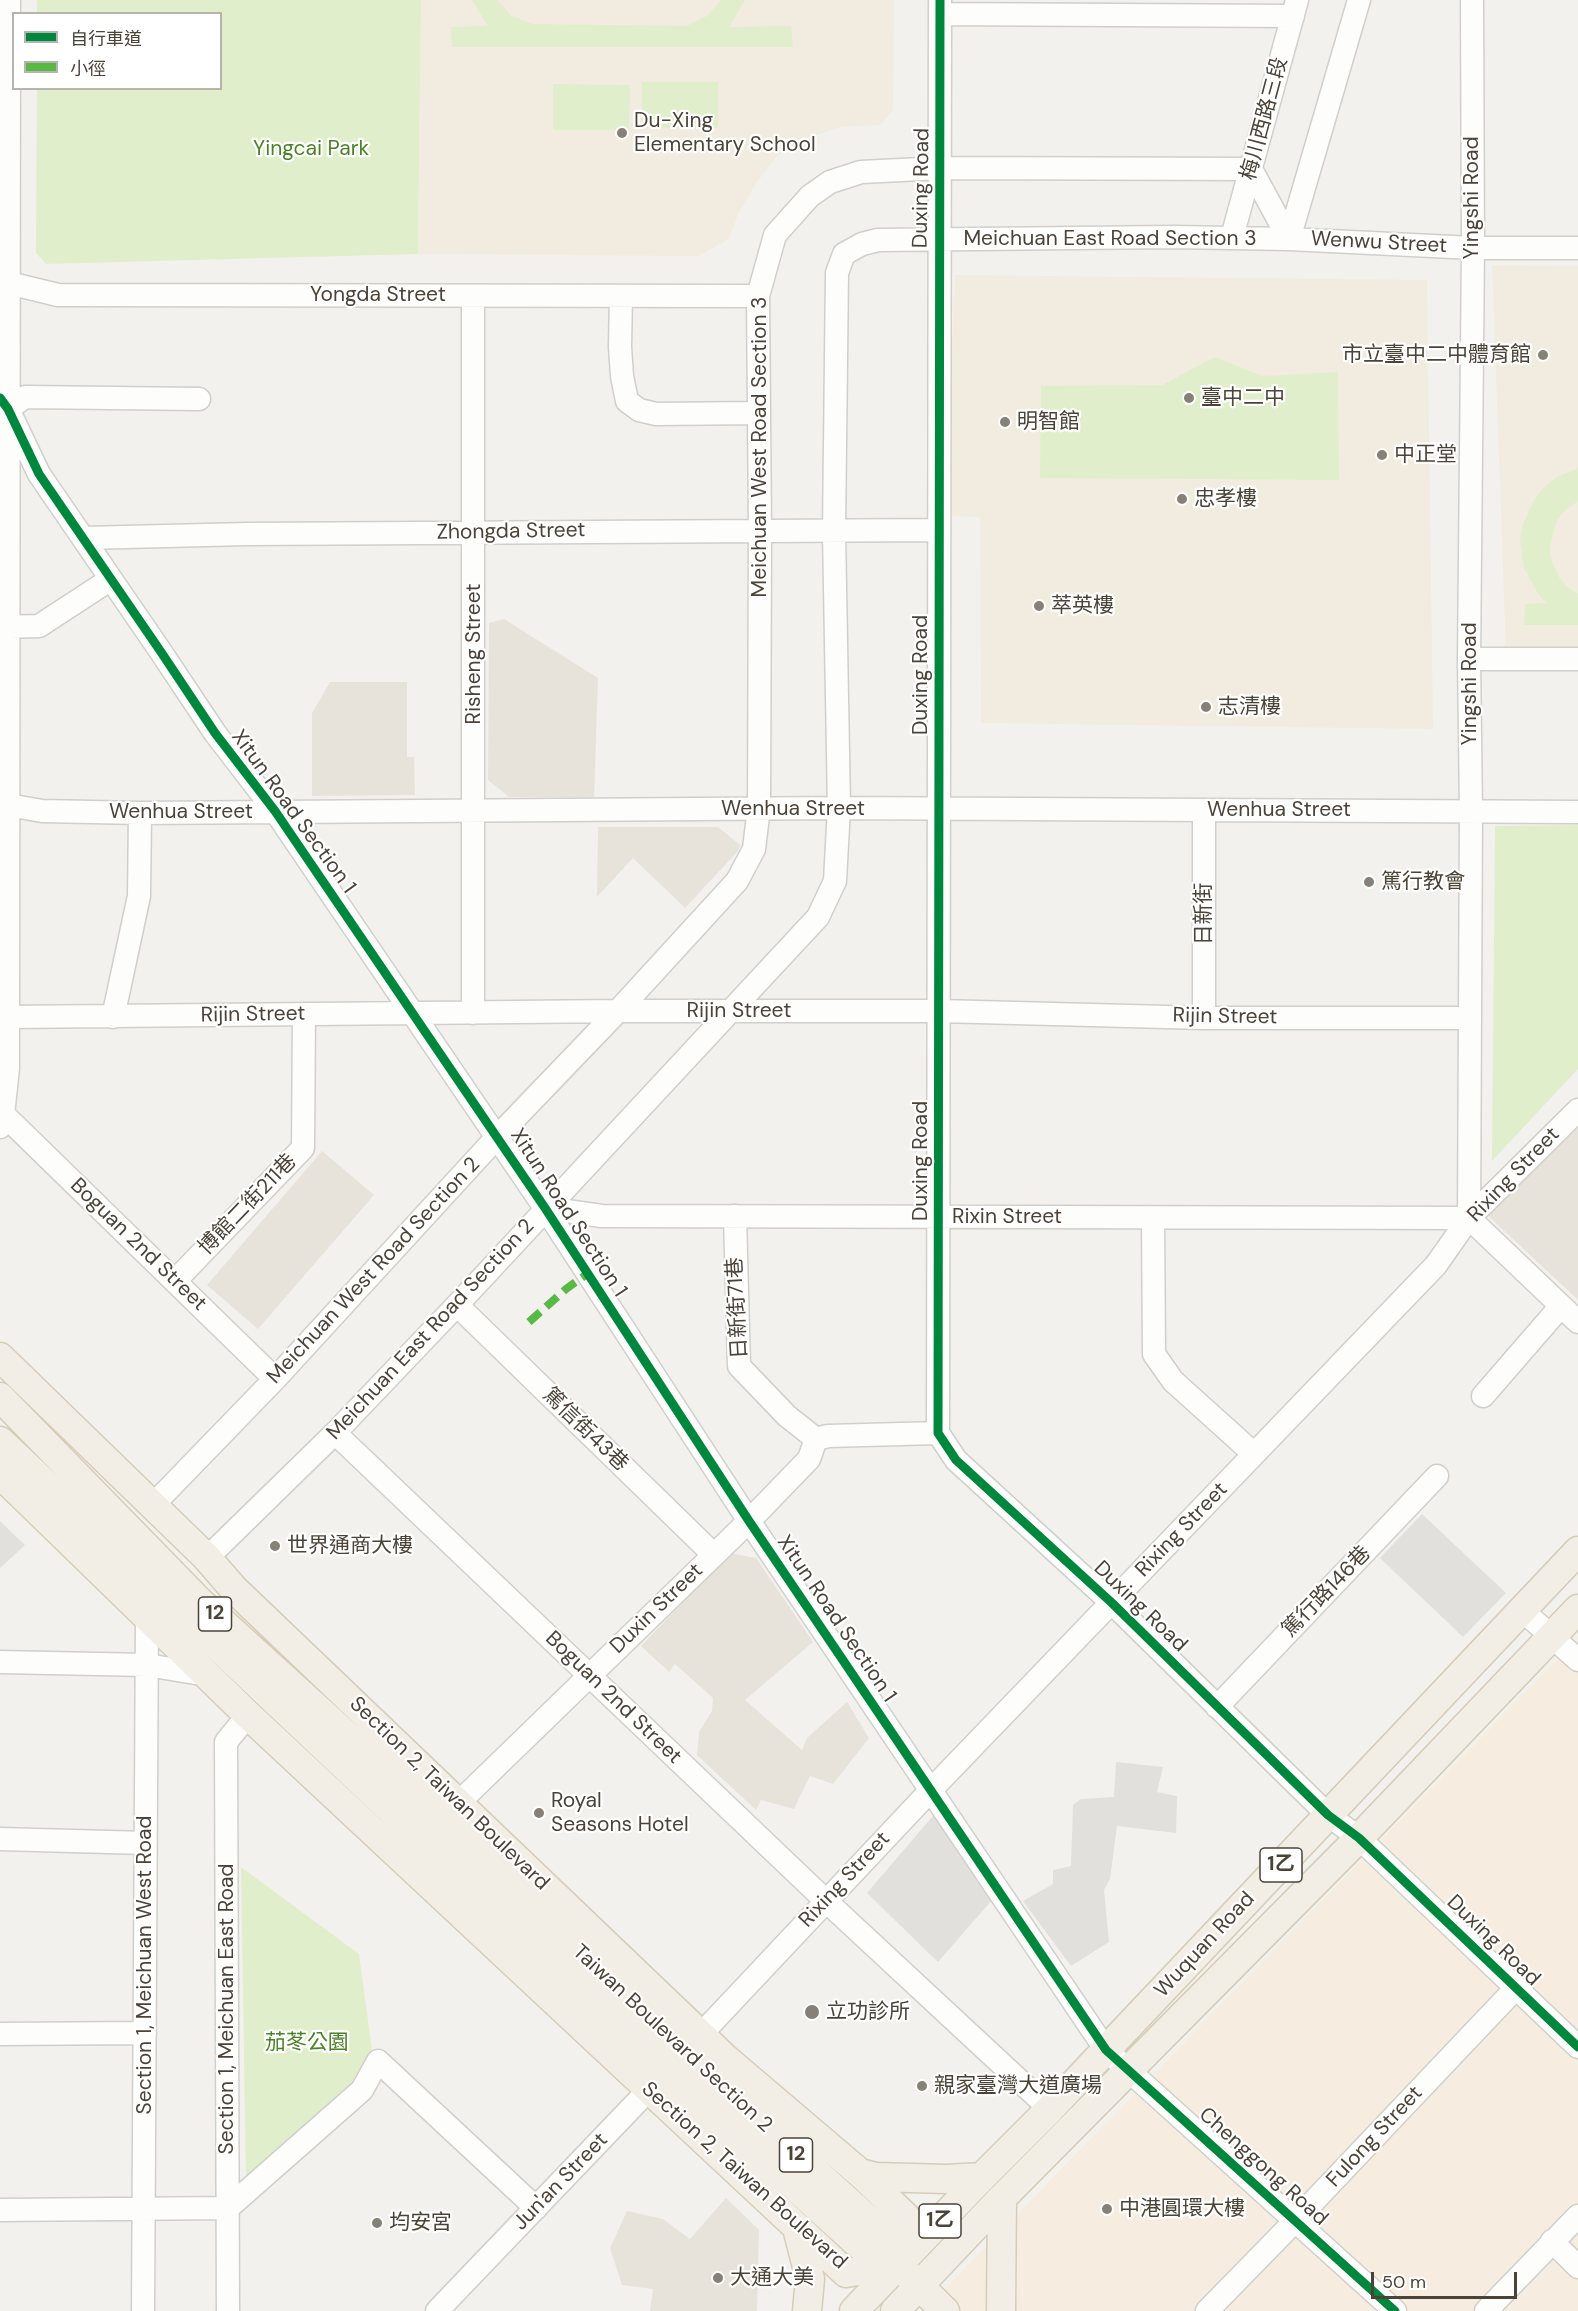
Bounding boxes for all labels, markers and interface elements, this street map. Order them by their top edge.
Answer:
legend [12,12,222,90]
text: 自行車道 [70,27,142,51]
street label: 梅川西路三段 [1237,55,1293,183]
text: 小徑 [70,57,106,81]
place label: Du-Xing Elementary School [634,108,816,158]
marker: Du-Xing Elementary School [615,126,629,140]
street label: Duxing Road [908,128,936,248]
park label: Yingcai Park [253,136,369,162]
street label: Yingshi Road [1459,136,1485,260]
street label: Meichuan East Road Section 3 [963,226,1257,252]
street label: Wenwu Street [1310,227,1448,259]
street label: Yongda Street [310,282,446,308]
street label: Meichuan West Road Section 3 [747,297,773,597]
place label: 市立臺中二中體育館 [1342,342,1531,368]
marker: 市立臺中二中體育館 [1536,348,1550,362]
place label: 臺中二中 [1201,385,1285,411]
marker: 臺中二中 [1182,391,1196,405]
place label: 明智館 [1017,409,1080,435]
marker: 明智館 [998,415,1012,429]
place label: 中正堂 [1394,442,1457,468]
marker: 中正堂 [1375,448,1389,462]
place label: 忠孝樓 [1194,486,1257,512]
marker: 忠孝樓 [1175,492,1189,506]
street label: Zhongda Street [436,518,586,546]
street label: Risheng Street [461,584,487,724]
place label: 萃英樓 [1051,593,1114,619]
marker: 萃英樓 [1032,599,1046,613]
street label: Duxing Road [908,615,934,735]
street label: Yingshi Road [1457,622,1483,746]
place label: 志清樓 [1218,694,1281,720]
marker: 志清樓 [1199,700,1213,714]
street label: Xitun Road Section 1 [225,725,361,899]
street label: Wenhua Street [721,796,865,822]
street label: Wenhua Street [1207,797,1351,823]
street label: Wenhua Street [109,799,253,825]
place label: 篤行教會 [1381,869,1465,895]
marker: 篤行教會 [1362,875,1376,889]
street label: 日新街 [1191,883,1217,945]
street label: Rijin Street [687,998,791,1024]
street label: Rijin Street [200,1001,306,1029]
street label: Rijin Street [1172,1003,1278,1031]
street label: Duxing Road [908,1101,934,1221]
street label: Rixing Street [1463,1122,1565,1228]
street label: Xitun Road Section 1 [504,1124,632,1302]
street label: 博館二街211巷 [194,1149,302,1261]
street label: Meichuan West Road Section 2 [262,1152,486,1390]
street label: Boguan 2nd Street [65,1173,211,1317]
street label: Rixin Street [952,1204,1062,1230]
street label: Meichuan East Road Section 2 [322,1214,540,1446]
street label: 日新街71巷 [723,1256,753,1360]
street label: 篤信街43巷 [537,1383,633,1477]
street label: Rixing Street [1131,1477,1233,1583]
street label: Xitun Road Section 1 [771,1531,901,1707]
place label: 世界通商大樓 [287,1533,413,1559]
marker: 世界通商大樓 [268,1539,282,1553]
street label: 篤行路146巷 [1277,1541,1377,1643]
street label: Duxing Road [1088,1556,1192,1658]
street label: Duxin Street [605,1559,709,1659]
road number: 12 [198,1597,232,1631]
street label: Boguan 2nd Street [540,1626,686,1770]
street label: Section 2, Taiwan Boulevard [344,1692,554,1896]
place label: Royal Seasons Hotel [551,1788,689,1838]
marker: Royal Seasons Hotel [532,1806,546,1820]
street label: Section 1, Meichuan West Road [132,1816,158,2114]
street label: Rixing Street [794,1827,896,1933]
road number: 1乙 [1260,1848,1302,1882]
street label: Section 1, Meichuan East Road [214,1863,240,2155]
street label: Wuquan Road [1150,1887,1260,2003]
street label: Duxing Road [1441,1890,1545,1992]
street label: Taiwan Boulevard Section 2 [567,1940,777,2138]
place label: 立功診所 [826,1999,910,2025]
marker: 立功診所 [803,2003,821,2021]
park label: 茄苳公園 [265,2030,349,2056]
place label: 親家臺灣大道廣場 [934,2073,1102,2099]
street label: Section 2, Taiwan Boulevard [636,2077,852,2275]
marker: 親家臺灣大道廣場 [915,2079,929,2093]
street label: Fulong Street [1322,2081,1428,2193]
street label: Chenggong Road [1193,2102,1333,2232]
street label: Jun'an Street [508,2128,614,2236]
road number: 12 [780,2138,812,2172]
place label: 中港圓環大樓 [1119,2196,1245,2222]
marker: 中港圓環大樓 [1100,2202,1114,2216]
road number: 1乙 [919,2204,961,2238]
place label: 均安宮 [389,2210,452,2236]
marker: 均安宮 [370,2216,384,2230]
scale bar [1374,2260,1520,2298]
place label: 大通大美 [730,2265,814,2291]
text: 50 m [1382,2270,1426,2294]
marker: 大通大美 [711,2271,725,2285]

